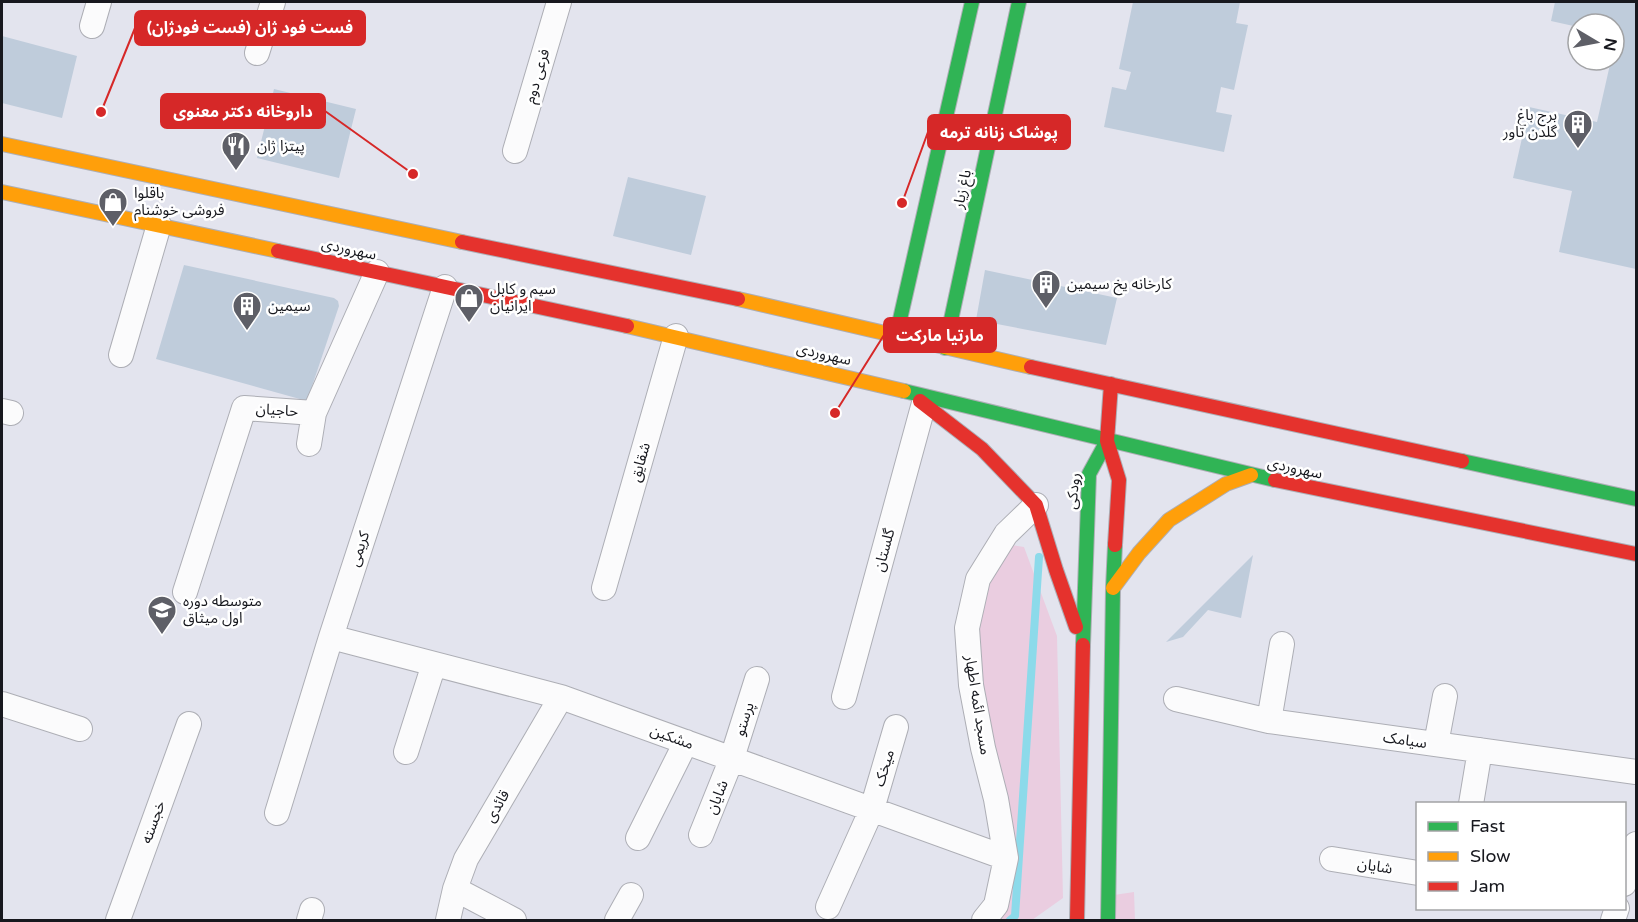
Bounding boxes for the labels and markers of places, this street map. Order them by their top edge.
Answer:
callout: فست فود ژان (فست فودژان) [135,11,365,45]
callout: داروخانه دکتر معنوی [161,94,325,128]
place label: برج باغ گلدن تاور [1502,106,1558,141]
building icon: برج باغ گلدن تاور [1562,108,1594,150]
callout: پوشاک زنانه ترمه [928,115,1070,149]
restaurant icon: پیتزا ژان [220,130,252,172]
place label: پیتزا ژان [257,137,305,156]
place label: باقلوا فروشی خوشنام [134,184,225,221]
shop icon: باقلوا فروشی خوشنام [97,186,129,228]
building icon: کارخانه یخ سیمین [1030,268,1062,310]
place label: کارخانه یخ سیمین [1067,275,1172,296]
place label: سیم و کابل ایرانیان [490,280,556,315]
shop icon: سیم و کابل ایرانیان [453,282,485,324]
building icon: سیمین [231,290,263,332]
place label: سیمین [268,297,311,315]
callout: مارتیا مارکت [884,318,996,352]
place label: متوسطه دوره اول میثاق [183,592,262,627]
school or university icon: متوسطه دوره اول میثاق [146,594,178,636]

